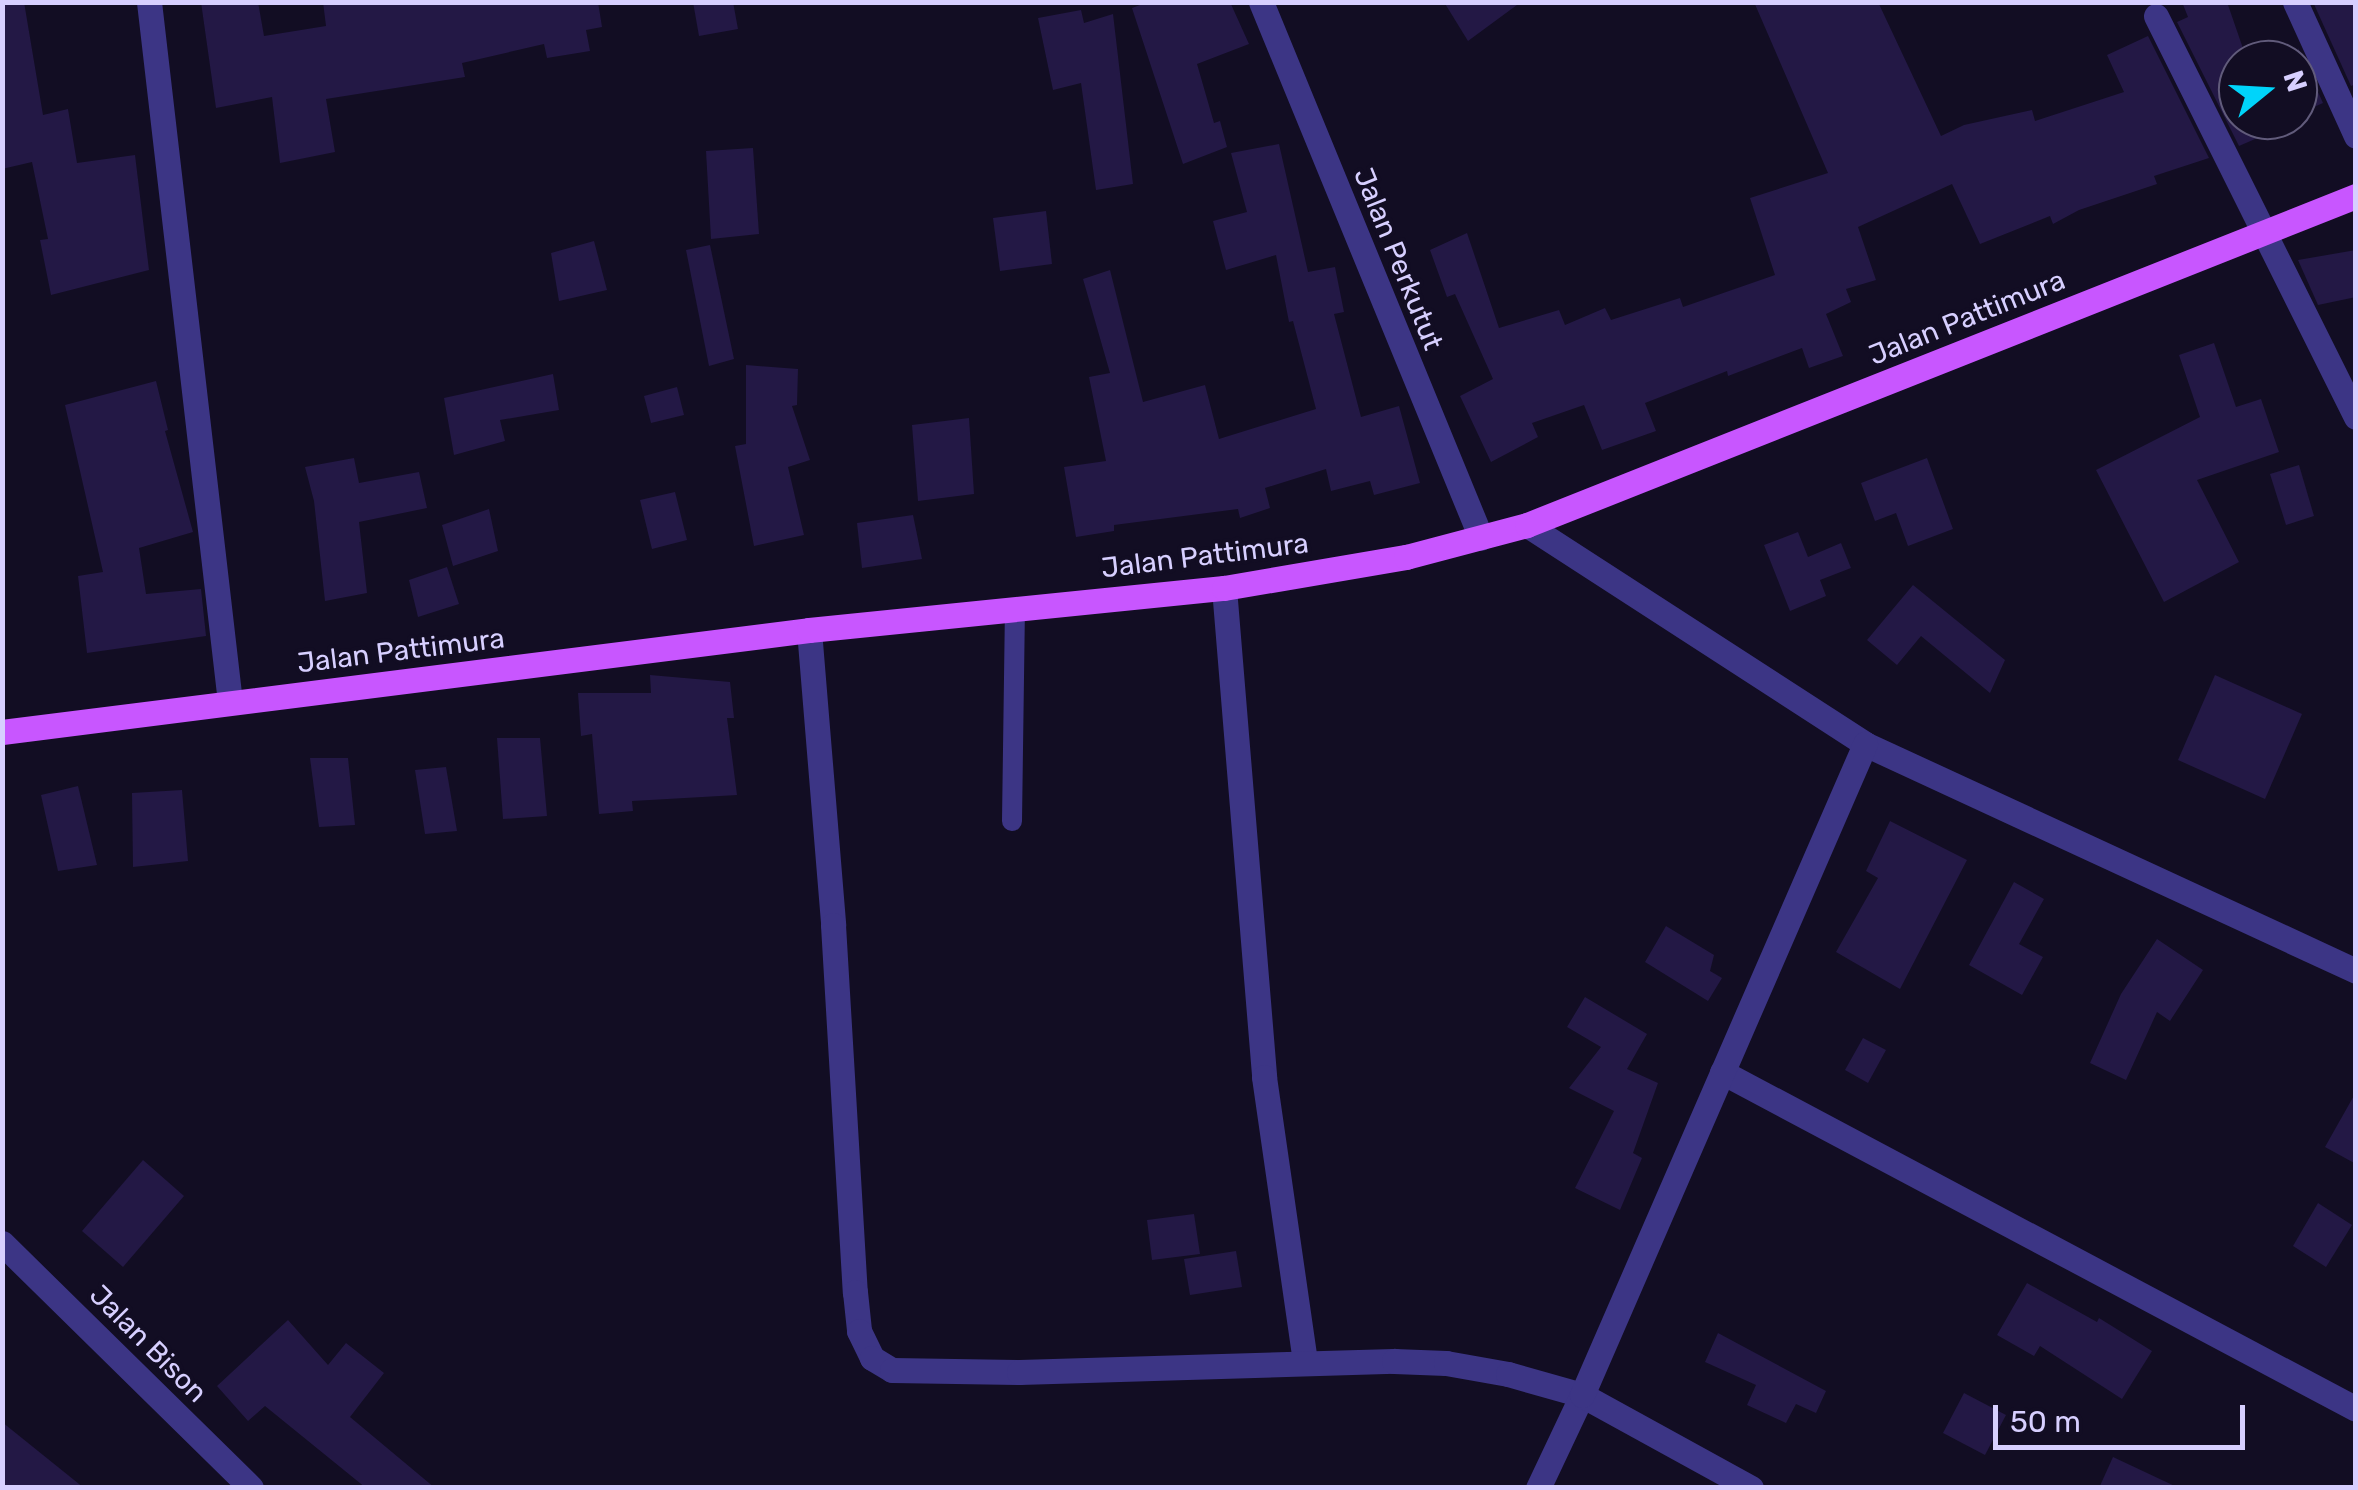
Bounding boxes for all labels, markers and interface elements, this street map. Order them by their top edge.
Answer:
north arrow [2218,40,2318,140]
text: N [2276,67,2314,96]
street label: Jalan Perkutut [1346,163,1450,355]
street label: Jalan Pattimura [1864,263,2070,373]
street label: Jalan Pattimura [1099,527,1311,585]
street label: Jalan Pattimura [295,622,507,680]
street label: Jalan Bison [82,1278,214,1410]
scale bar [1998,1385,2250,1447]
text: 50 m [2010,1404,2081,1440]

